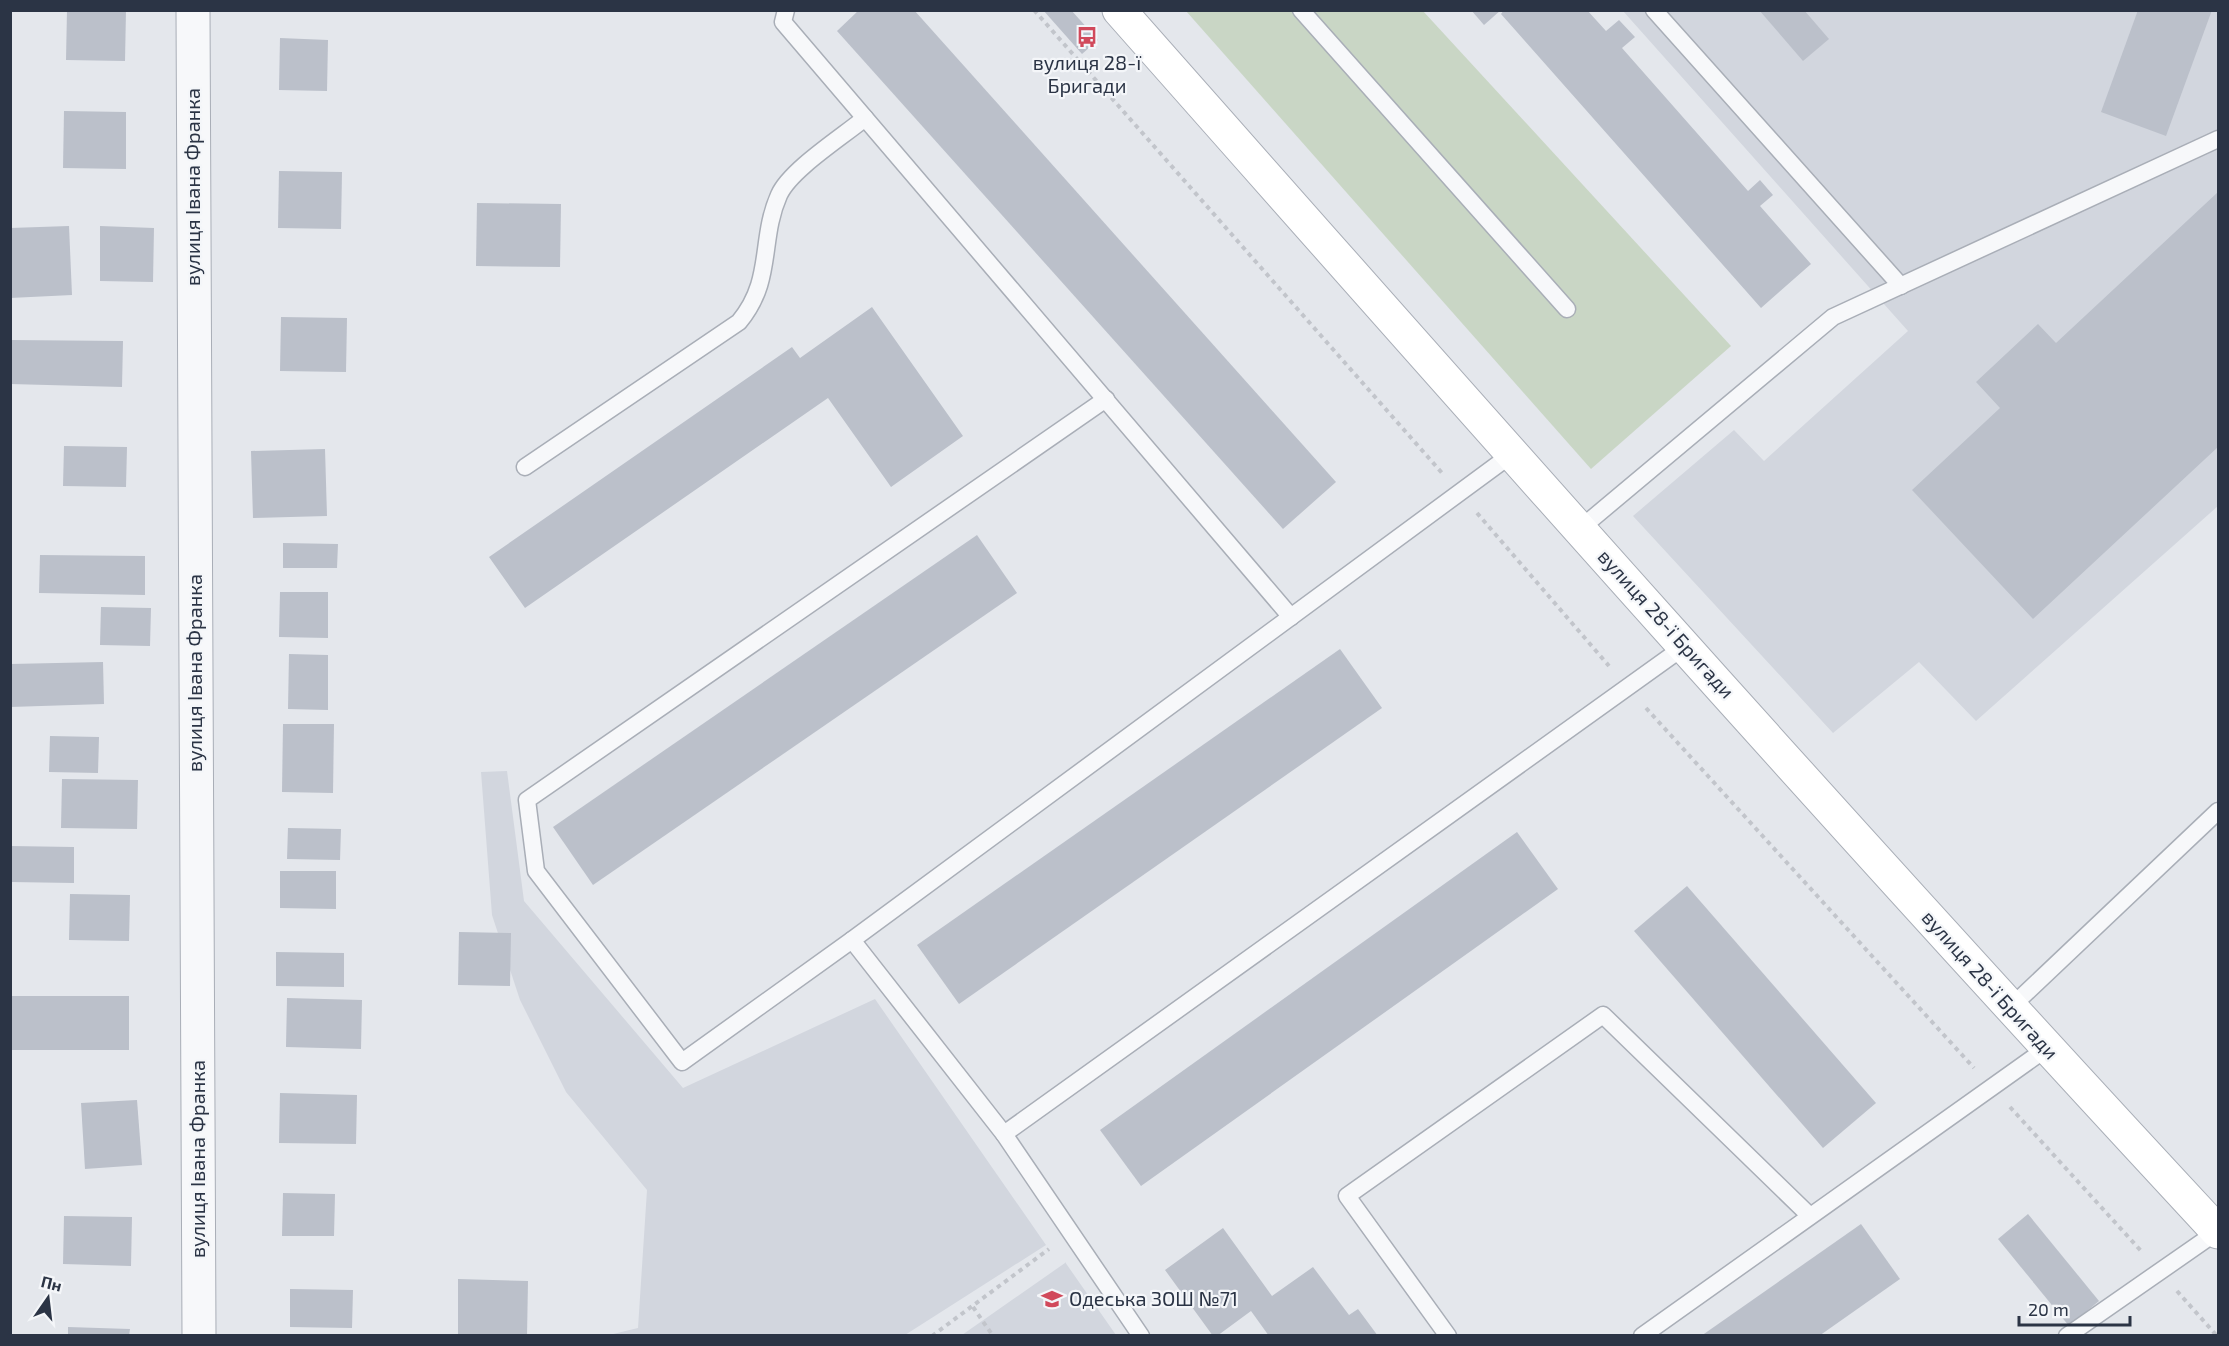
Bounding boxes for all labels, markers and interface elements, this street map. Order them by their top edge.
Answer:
bus stop icon: вулиця 28-ї Бригади [1075,25,1099,49]
place label: вулиця 28-ї Бригади [1033,50,1142,97]
street label: вулиця Івана Франка [180,88,205,286]
street label: вулиця 28-ї Бригади [1593,544,1740,703]
street label: вулиця Івана Франка [182,574,207,772]
street label: вулиця 28-ї Бригади [1917,905,2064,1064]
street label: вулиця Івана Франка [185,1060,210,1258]
north arrow [18,1268,78,1328]
text: Пн [39,1271,64,1295]
place label: Одеська ЗОШ №71 [1069,1286,1238,1310]
school or university icon: Одеська ЗОШ №71 [1040,1287,1064,1311]
scale bar [2019,1289,2130,1327]
text: 20 m [2028,1298,2069,1320]

